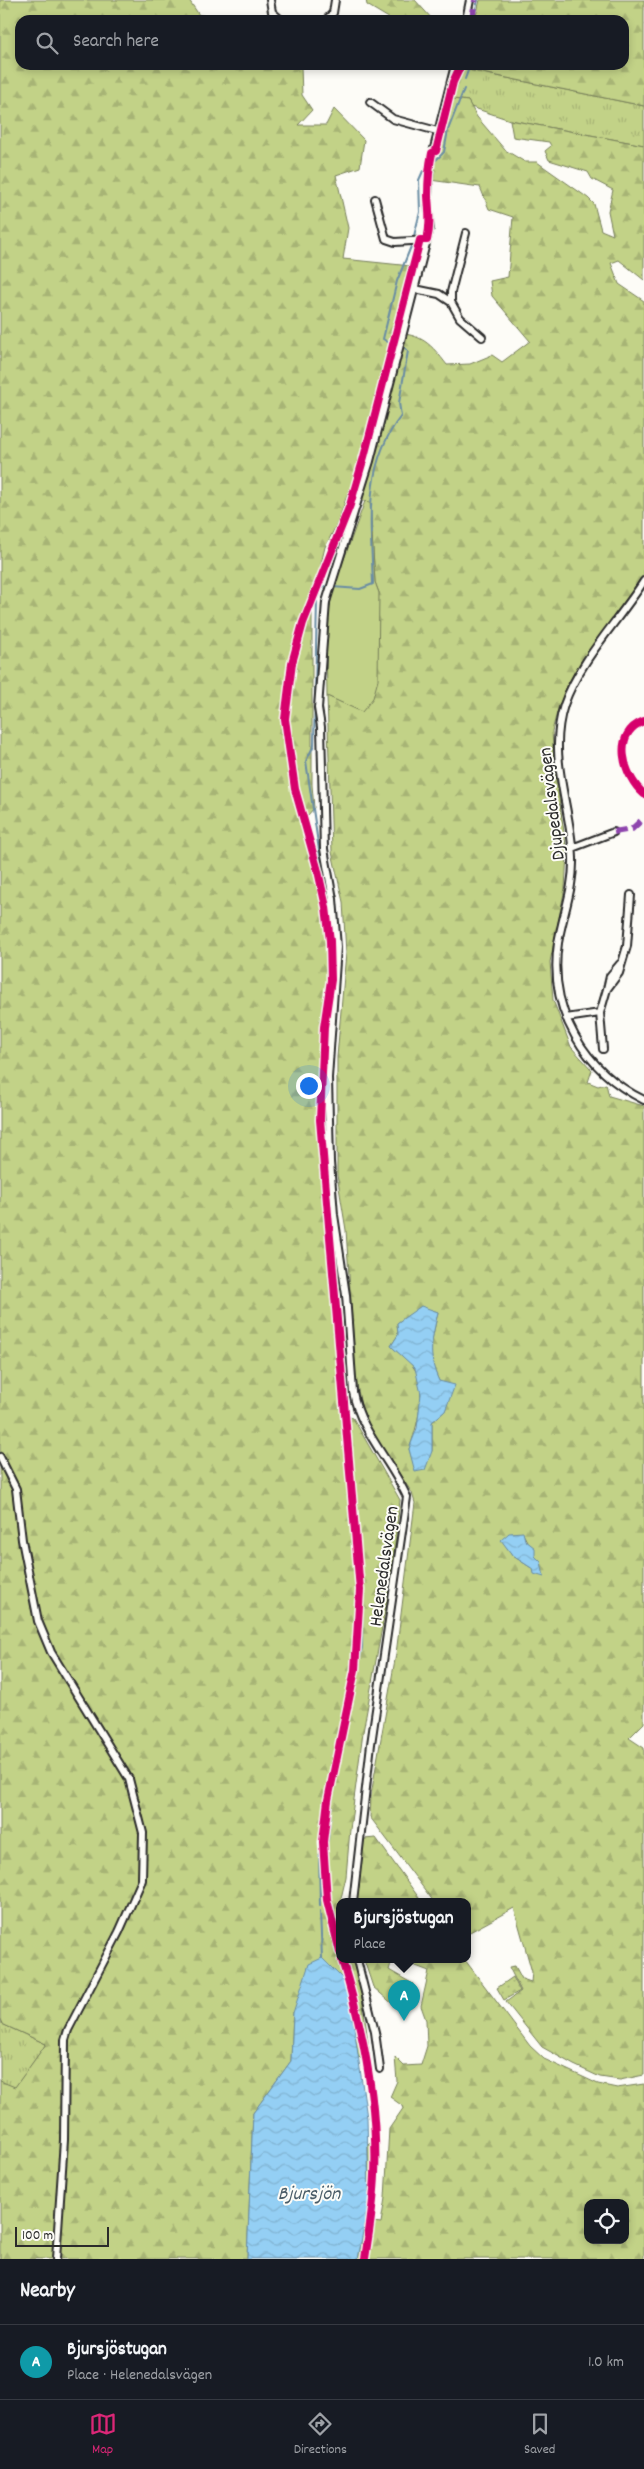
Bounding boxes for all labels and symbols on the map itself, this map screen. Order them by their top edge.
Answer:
street label: Djupedalsvägen [533,746,574,861]
your location [296,1073,322,1099]
street label: Helenedalsvägen [364,1505,407,1628]
pin: A [388,1980,420,2021]
water label: Bjursjön [278,2181,341,2209]
scale bar [15,2224,109,2247]

